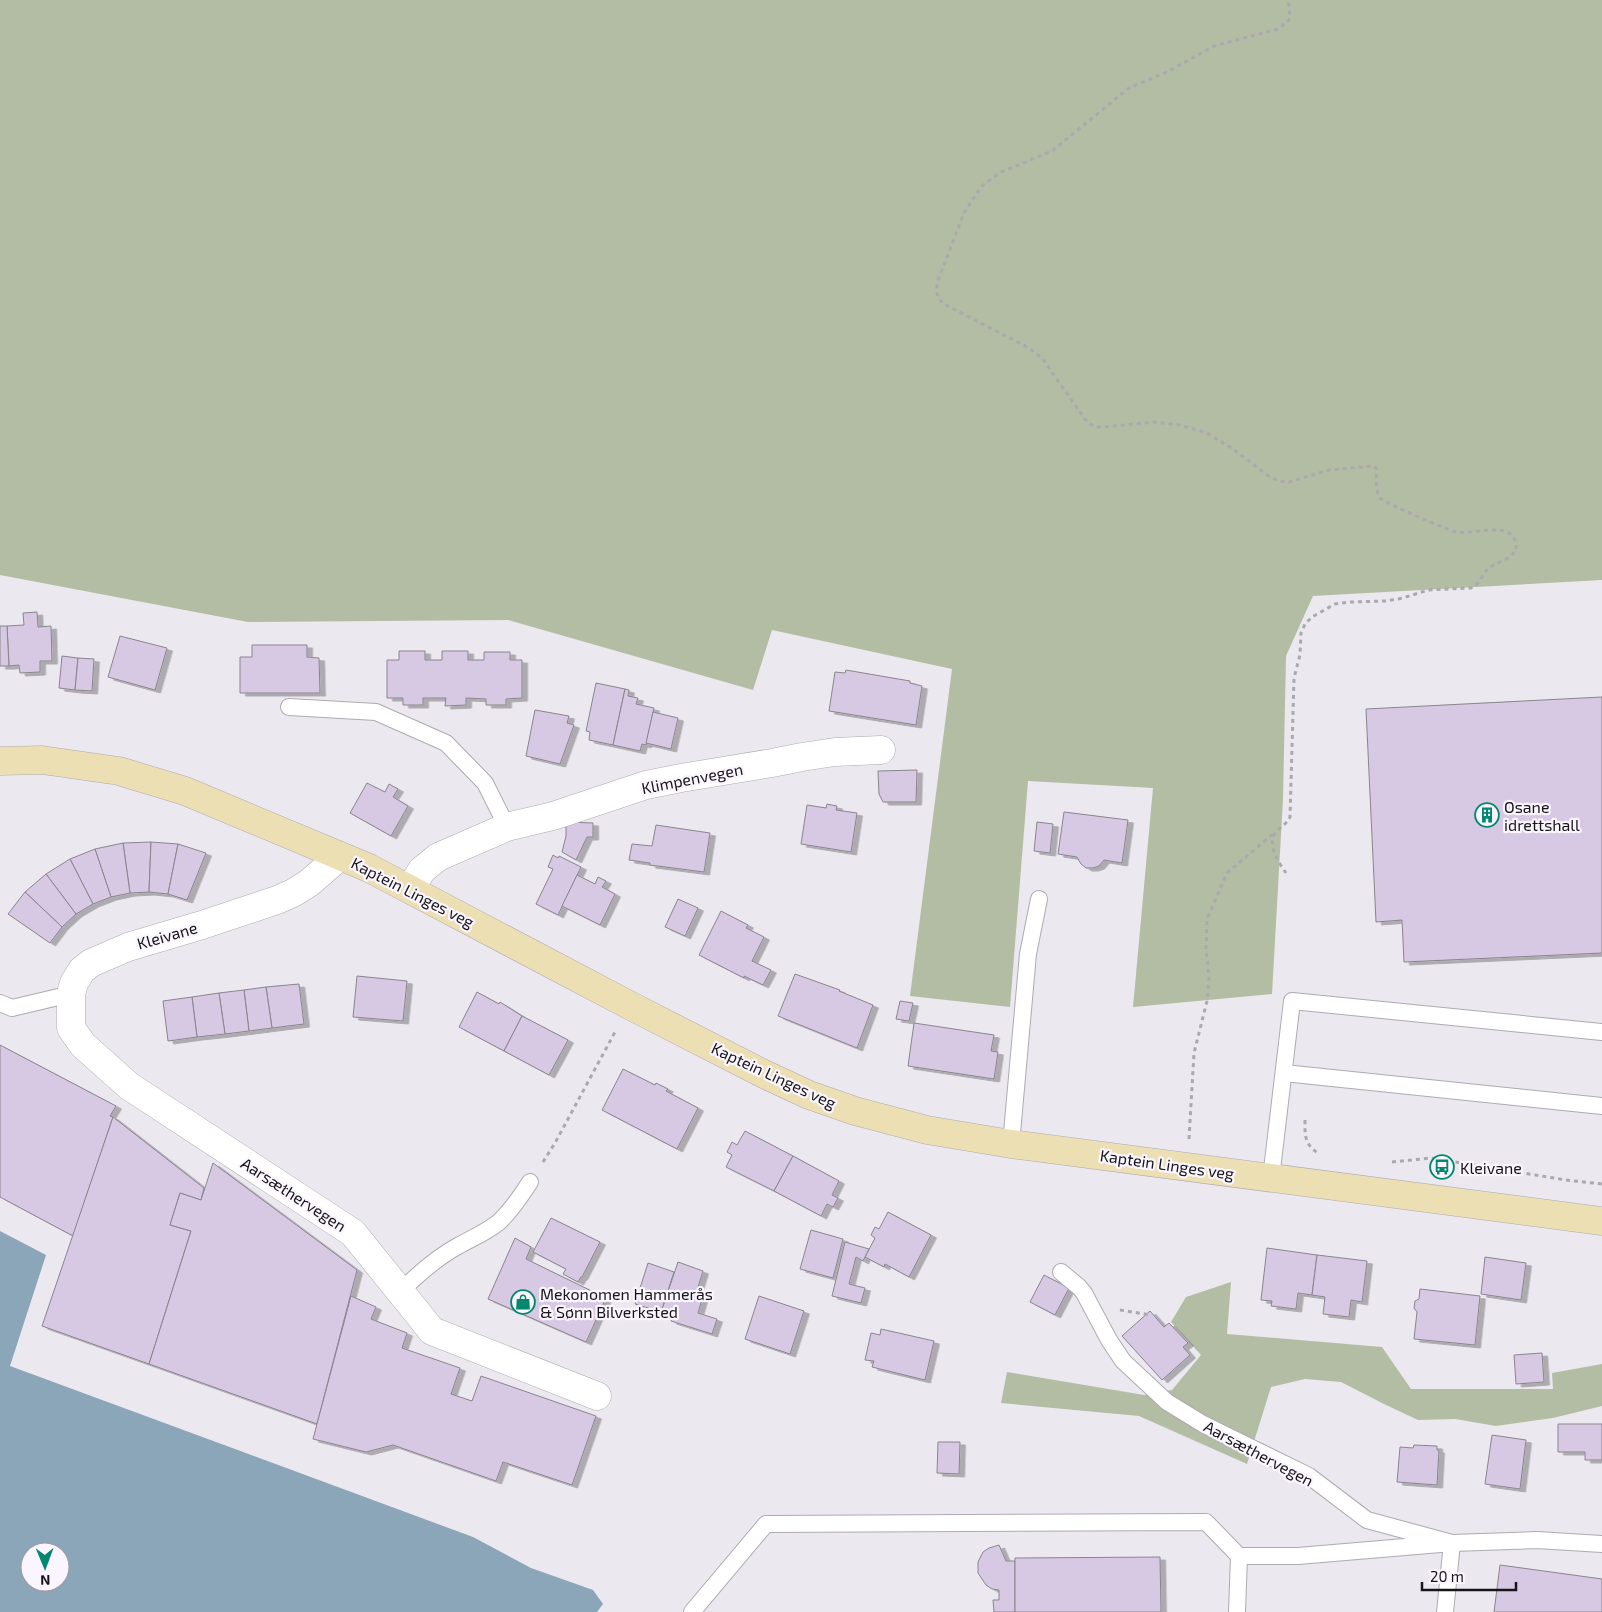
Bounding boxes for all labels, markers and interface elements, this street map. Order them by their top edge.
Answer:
street label: Klimpenvegen [640,759,744,797]
place label: Osane idrettshall [1504,797,1580,834]
building icon: Osane idrettshall [1474,802,1500,828]
street label: Kaptein Linges veg [348,853,478,931]
street label: Kleivane [135,917,199,953]
street label: Kaptein Linges veg [709,1038,839,1112]
street label: Kaptein Linges veg [1099,1145,1235,1183]
street label: Aarsæthervegen [238,1153,350,1235]
bus stop icon: Kleivane [1429,1154,1455,1180]
place label: Kleivane [1460,1158,1522,1177]
place label: Mekonomen Hammerås & Sønn Bilverksted [540,1284,713,1321]
shop icon: Mekonomen Hammerås & Sønn Bilverksted [510,1289,536,1315]
street label: Aarsæthervegen [1201,1416,1317,1490]
north arrow [20,1542,70,1592]
scale bar [1422,1560,1516,1592]
text: 20 m [1430,1567,1464,1585]
text: N [40,1572,50,1589]

